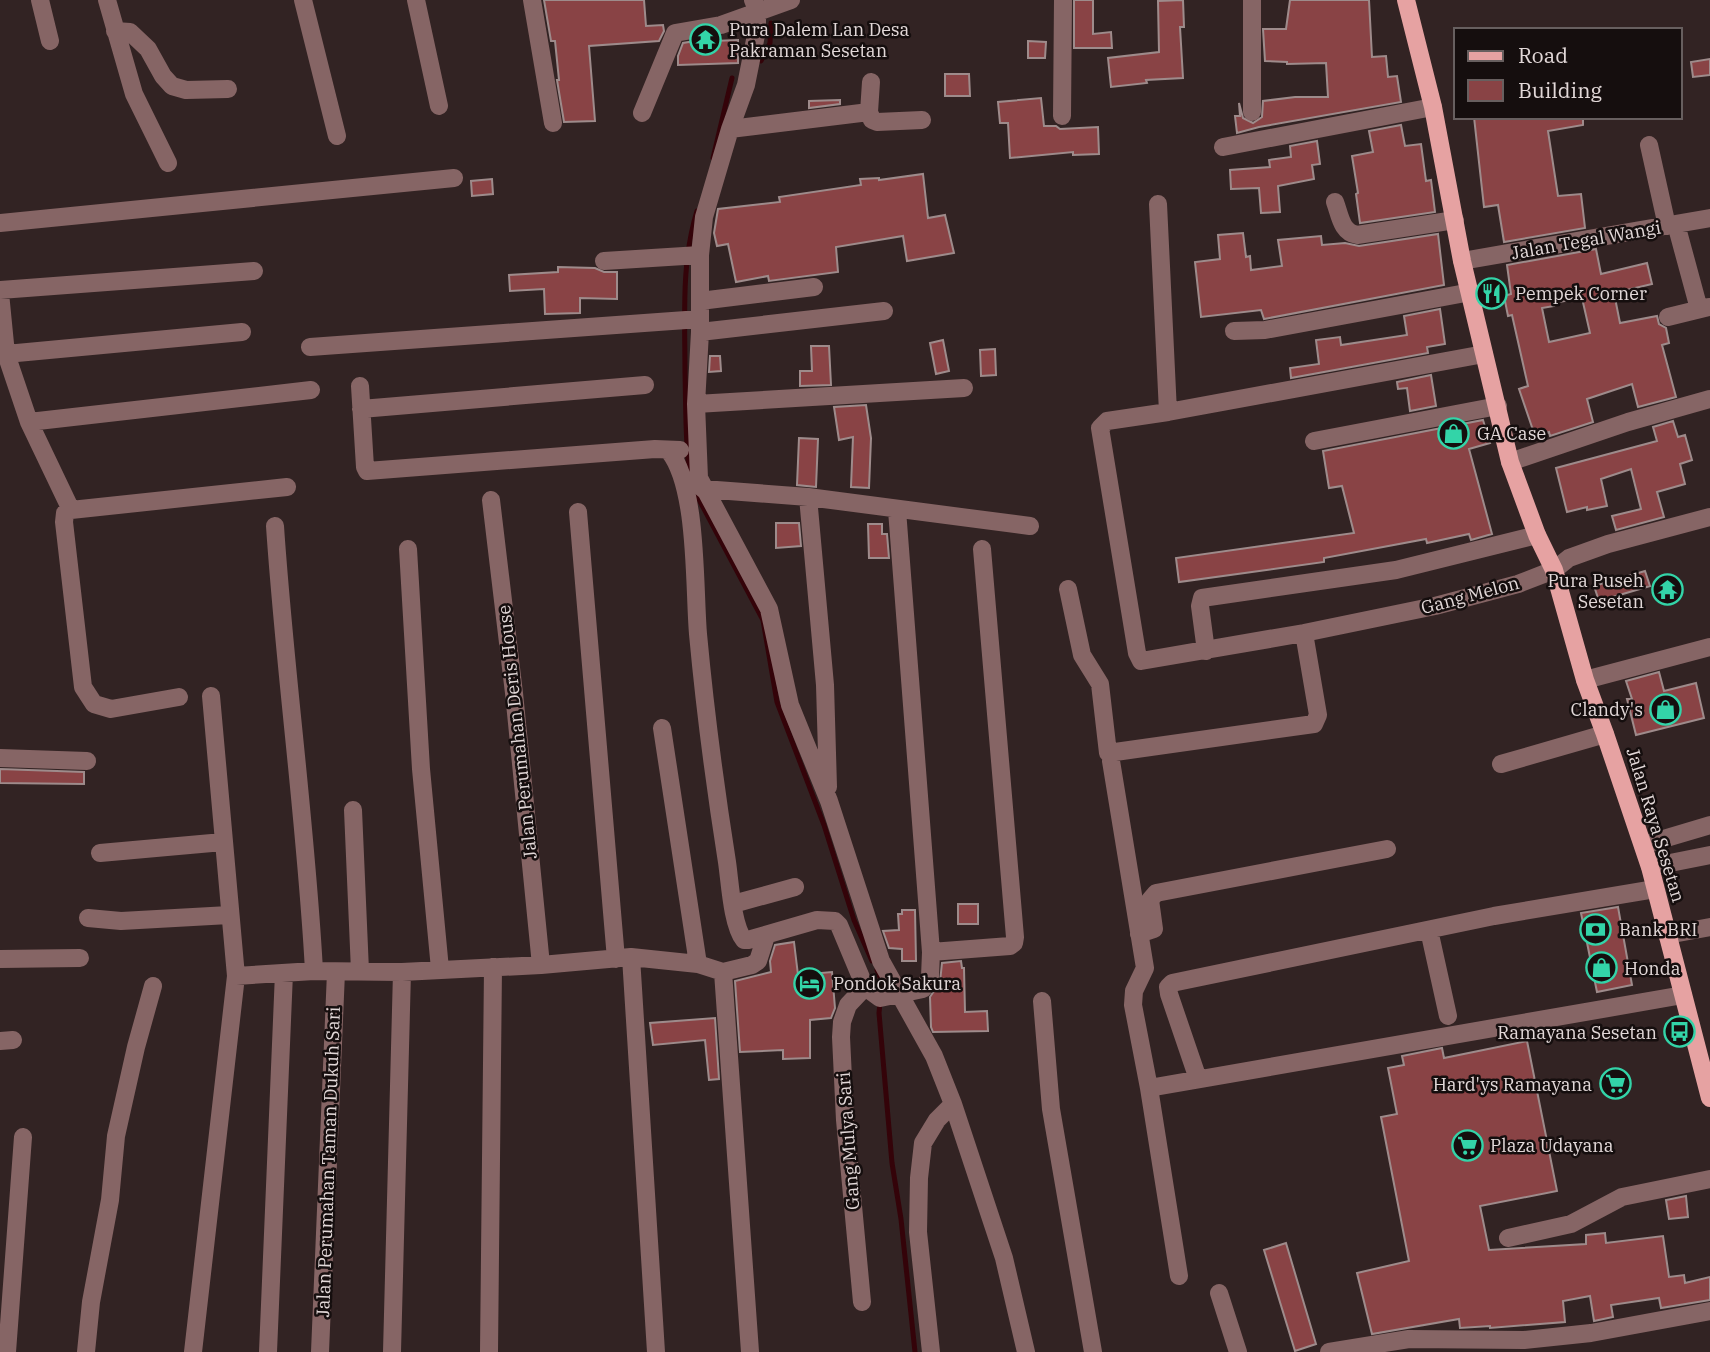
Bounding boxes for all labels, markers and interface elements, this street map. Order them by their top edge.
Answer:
place label: Pura Dalem Lan Desa Pakraman Sesetan [729,18,910,62]
temple icon: Pura Dalem Lan Desa Pakraman Sesetan [689,22,723,56]
legend [1454,28,1682,119]
text: Road [1518,41,1568,69]
text: Building [1518,76,1603,104]
street label: Jalan Tegal Wangi [1509,215,1663,264]
restaurant icon: Pempek Corner [1475,276,1509,310]
place label: Pempek Corner [1515,282,1647,305]
shop icon: GA Case [1437,416,1471,450]
place label: GA Case [1477,422,1546,445]
place label: Pura Puseh Sesetan [1548,569,1644,613]
street label: Gang Melon [1418,571,1522,619]
temple icon: Pura Puseh Sesetan [1650,573,1684,607]
street label: Jalan Perumahan Deris House [492,604,542,860]
shop icon: Clandy's [1649,692,1683,726]
place label: Clandy's [1571,698,1643,721]
street label: Jalan Raya Sesetan [1622,745,1690,905]
bank icon: Bank BRI [1579,912,1613,946]
place label: Bank BRI [1619,918,1697,941]
shop icon: Honda [1584,951,1618,985]
place label: Honda [1624,957,1681,980]
hotel icon: Pondok Sakura [793,966,827,1000]
place label: Pondok Sakura [833,972,961,995]
street label: Jalan Perumahan Taman Dukuh Sari [311,1006,345,1318]
bus stop icon: Ramayana Sesetan [1663,1015,1697,1049]
place label: Ramayana Sesetan [1497,1021,1657,1044]
supermarket icon: Hard'ys Ramayana [1598,1067,1632,1101]
street label: Gang Mulya Sari [832,1071,864,1211]
place label: Hard'ys Ramayana [1433,1073,1592,1096]
supermarket icon: Plaza Udayana [1450,1128,1484,1162]
place label: Plaza Udayana [1490,1134,1614,1157]

